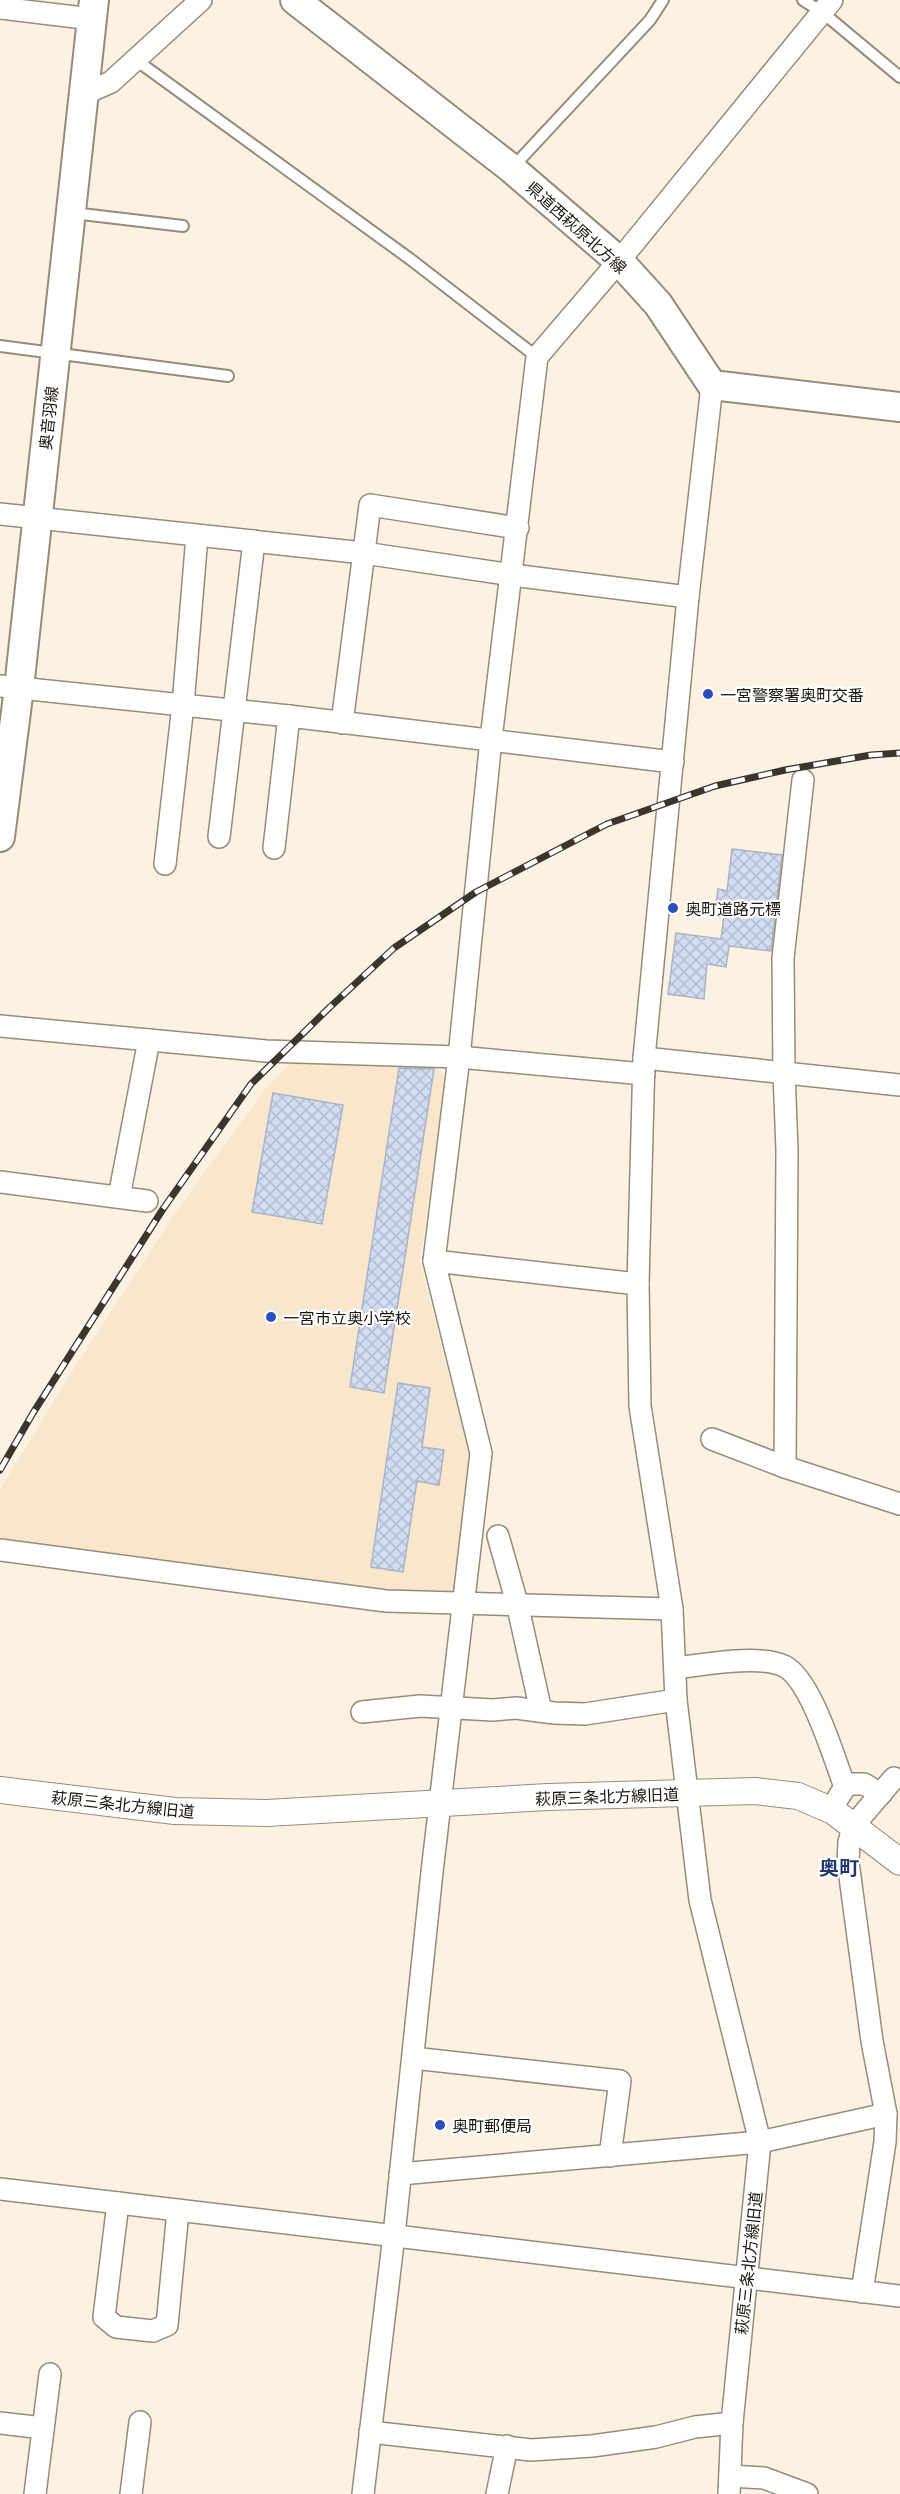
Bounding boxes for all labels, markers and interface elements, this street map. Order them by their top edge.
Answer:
street label: 県道西萩原北方線 [523,177,631,277]
street label: 奥音羽線 [35,385,61,451]
place label: 一宮警察署奥町交番 [720,685,864,704]
marker: 一宮警察署奥町交番 [701,687,715,701]
place label: 奥町道路元標 [685,899,781,918]
marker: 奥町道路元標 [666,901,680,915]
place label: 一宮市立奥小学校 [283,1308,411,1327]
marker: 一宮市立奥小学校 [264,1310,278,1324]
street label: 萩原三条北方線旧道 [535,1784,679,1808]
street label: 萩原三条北方線旧道 [50,1787,196,1821]
district label: 奥町 [819,1855,859,1879]
place label: 奥町郵便局 [452,2116,532,2135]
marker: 奥町郵便局 [433,2118,447,2132]
street label: 萩原三条北方線旧道 [731,2190,765,2336]

